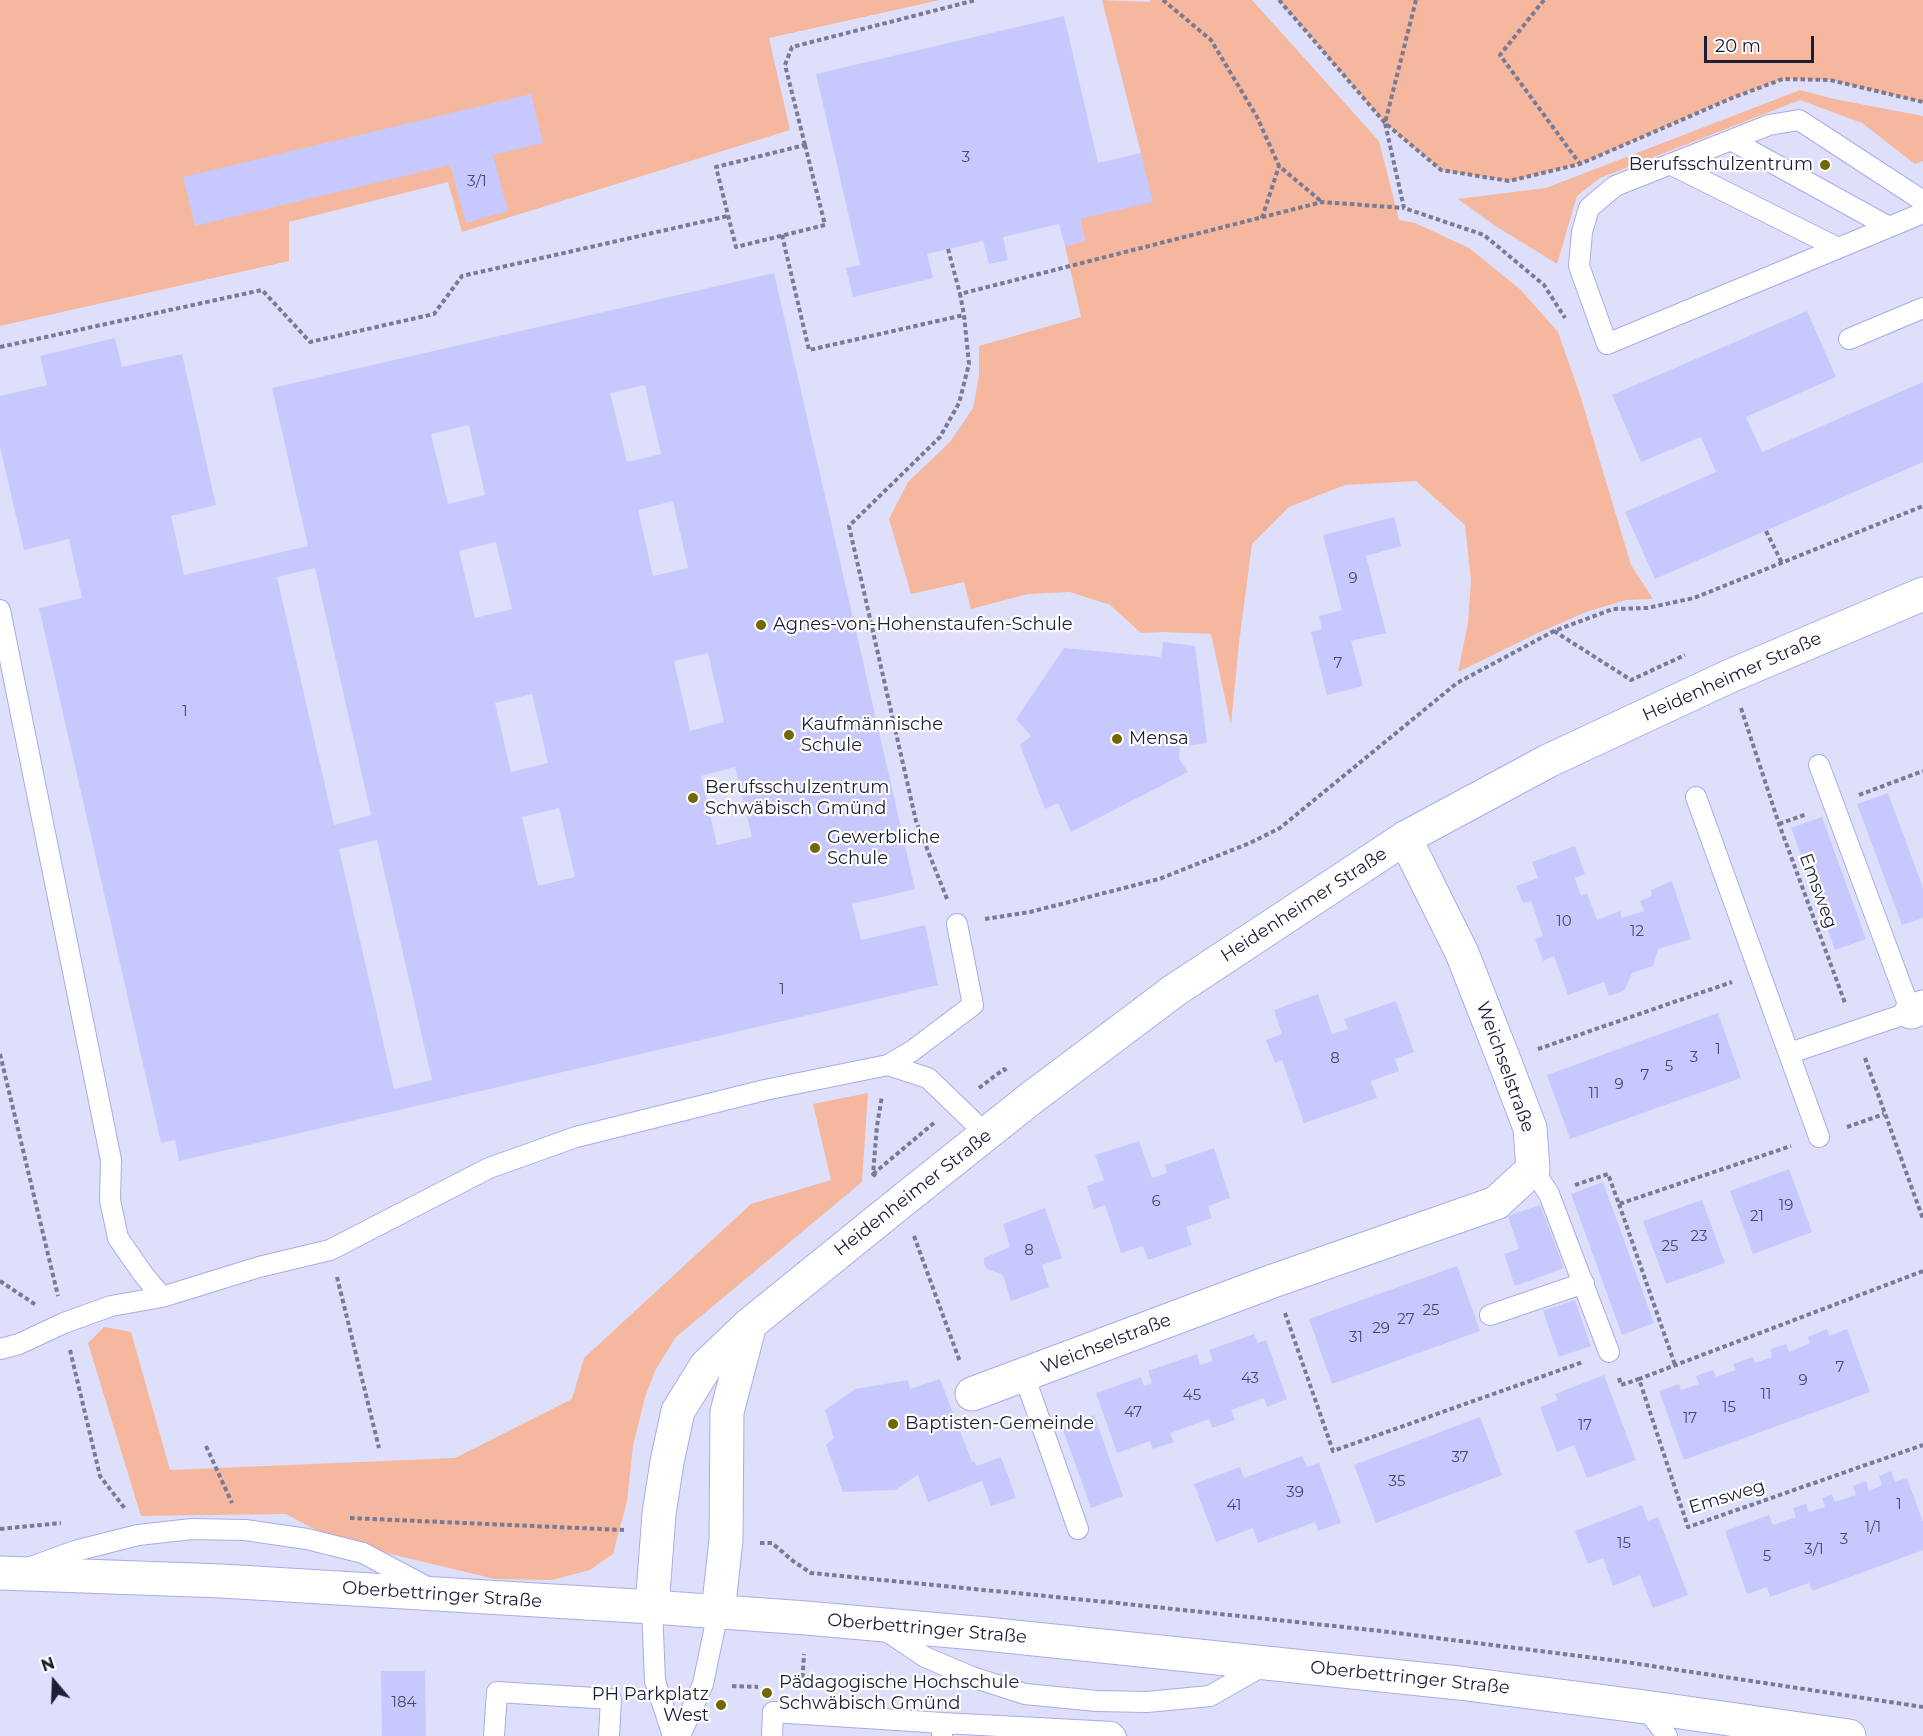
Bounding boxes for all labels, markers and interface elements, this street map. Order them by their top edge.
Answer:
scale bar [1707,24,1816,62]
text: 20 m [1715,35,1761,57]
house number: 3 [962,149,970,167]
place label: Berufsschulzentrum [1629,154,1813,176]
marker: Berufsschulzentrum [1818,158,1832,172]
house number: 3/1 [467,173,487,191]
house number: 9 [1348,570,1358,588]
place label: Agnes-von-Hohenstaufen-Schule [773,614,1073,636]
marker: Agnes-von-Hohenstaufen-Schule [754,618,768,632]
street label: Heidenheimer Straße [1639,628,1825,726]
house number: 7 [1334,655,1342,673]
house number: 1 [182,703,188,721]
place label: Kaufmännische Schule [801,714,943,756]
marker: Kaufmännische Schule [782,728,796,742]
place label: Mensa [1129,728,1189,750]
marker: Mensa [1110,732,1124,746]
place label: Berufsschulzentrum Schwäbisch Gmünd [705,777,889,820]
marker: Berufsschulzentrum Schwäbisch Gmünd [686,791,700,805]
place label: Gewerbliche Schule [827,827,940,870]
marker: Gewerbliche Schule [808,841,822,855]
street label: Heidenheimer Straße [1217,843,1391,967]
street label: Emsweg [1794,850,1842,932]
house number: 10 [1556,913,1572,931]
house number: 12 [1630,923,1644,941]
house number: 1 [779,981,785,999]
street label: Weichselstraße [1471,999,1539,1135]
house number: 1 [1715,1041,1721,1059]
house number: 3 [1690,1049,1698,1067]
house number: 8 [1330,1050,1340,1068]
house number: 5 [1665,1058,1673,1076]
house number: 7 [1641,1067,1649,1085]
house number: 9 [1614,1076,1624,1094]
house number: 11 [1589,1085,1599,1103]
street label: Heidenheimer Straße [830,1125,996,1261]
house number: 6 [1151,1193,1161,1211]
house number: 19 [1779,1197,1793,1215]
house number: 21 [1750,1208,1764,1226]
house number: 23 [1691,1228,1707,1246]
house number: 25 [1661,1238,1679,1256]
house number: 8 [1024,1242,1034,1260]
house number: 25 [1422,1302,1440,1320]
street label: Weichselstraße [1038,1309,1174,1379]
house number: 27 [1397,1311,1415,1329]
house number: 29 [1372,1320,1390,1338]
house number: 31 [1349,1329,1363,1347]
house number: 7 [1836,1359,1844,1377]
house number: 43 [1241,1370,1259,1388]
house number: 9 [1798,1372,1808,1390]
house number: 11 [1761,1386,1771,1404]
house number: 45 [1183,1387,1201,1405]
house number: 15 [1722,1399,1736,1417]
house number: 47 [1124,1404,1142,1422]
house number: 17 [1683,1410,1697,1428]
place label: Baptisten-Gemeinde [905,1413,1094,1435]
marker: Baptisten-Gemeinde [886,1417,900,1431]
house number: 17 [1578,1417,1592,1435]
house number: 37 [1451,1449,1469,1467]
house number: 35 [1389,1473,1405,1491]
street label: Emsweg [1686,1475,1768,1519]
house number: 39 [1286,1484,1304,1502]
house number: 1 [1896,1496,1902,1514]
house number: 41 [1227,1497,1241,1515]
house number: 1/1 [1865,1519,1881,1537]
house number: 3 [1840,1531,1848,1549]
house number: 15 [1617,1535,1631,1553]
house number: 3/1 [1804,1541,1824,1559]
house number: 5 [1763,1548,1771,1566]
street label: Oberbettringer Straße [341,1577,543,1613]
street label: Oberbettringer Straße [826,1610,1028,1648]
north arrow [24,1652,84,1712]
text: N [39,1653,57,1676]
street label: Oberbettringer Straße [1309,1657,1511,1699]
place label: Pädagogische Hochschule Schwäbisch Gmünd [779,1672,1019,1714]
place label: PH Parkplatz West [592,1684,709,1726]
marker: Pädagogische Hochschule Schwäbisch Gmünd [760,1686,774,1700]
house number: 184 [392,1694,416,1712]
marker: PH Parkplatz West [714,1698,728,1712]

